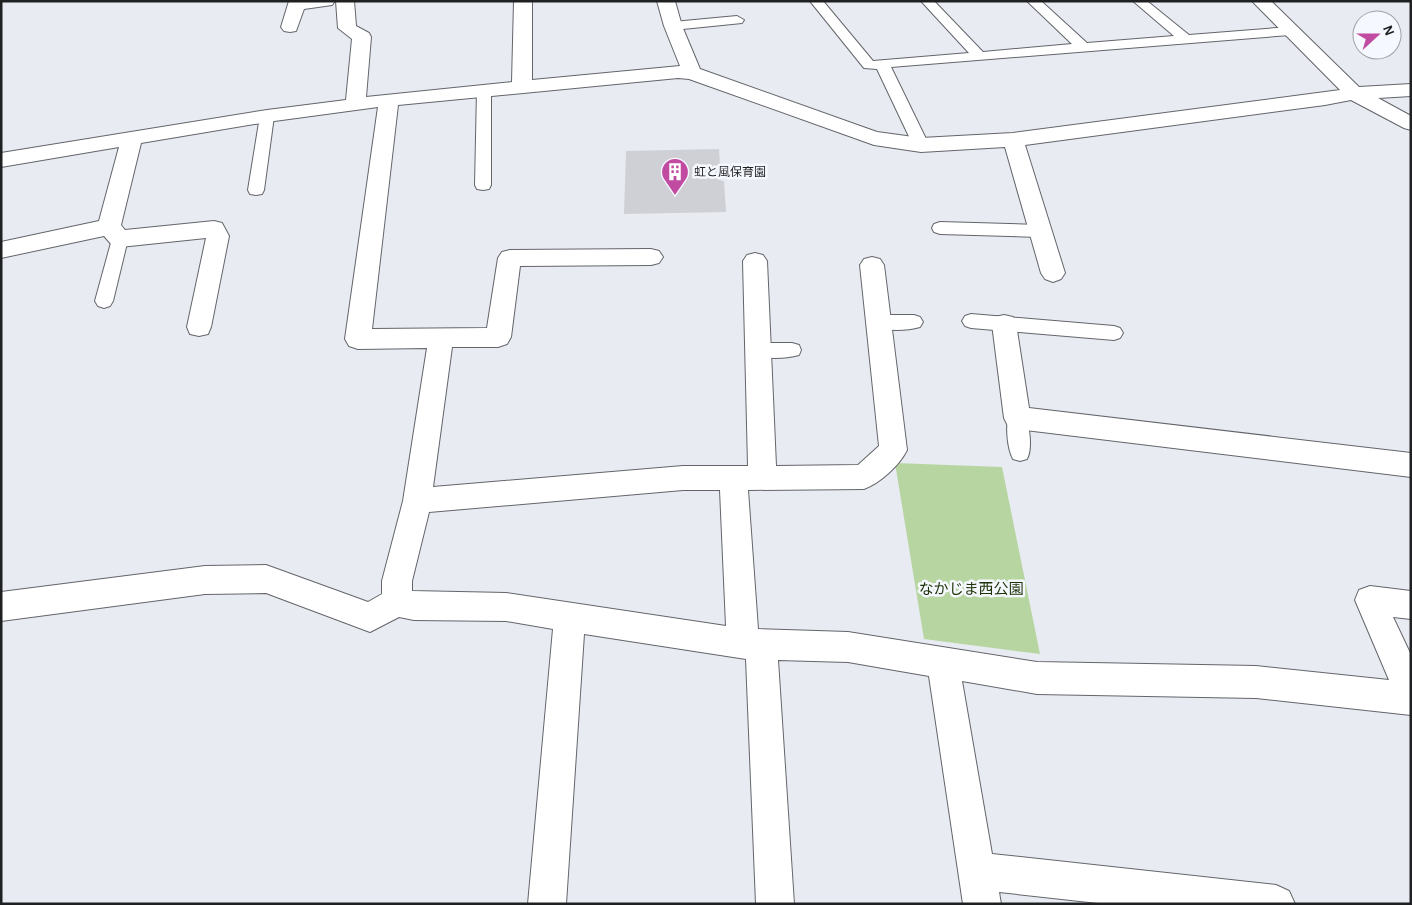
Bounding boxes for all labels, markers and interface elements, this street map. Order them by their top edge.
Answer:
north arrow [1352,10,1402,60]
text: N [1380,24,1396,38]
building icon: 虹と風保育園 [660,157,690,196]
place label: 虹と風保育園 [694,165,766,178]
park label: なかじま西公園 [918,581,1024,597]

